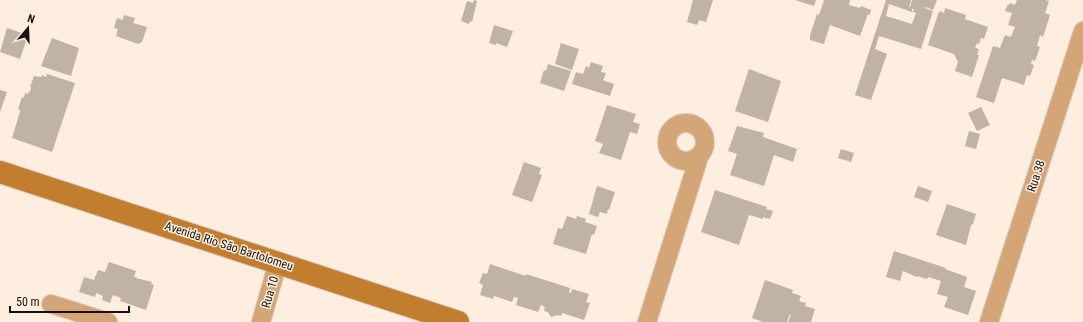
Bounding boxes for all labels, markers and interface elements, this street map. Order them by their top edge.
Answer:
north arrow [8,8,48,48]
text: N [26,12,37,26]
street label: Rua 38 [1024,158,1048,194]
street label: Avenida Rio São Bartolomeu [163,219,295,273]
street label: Rua 10 [259,274,281,310]
scale bar [10,288,129,314]
text: 50 m [16,295,40,309]

